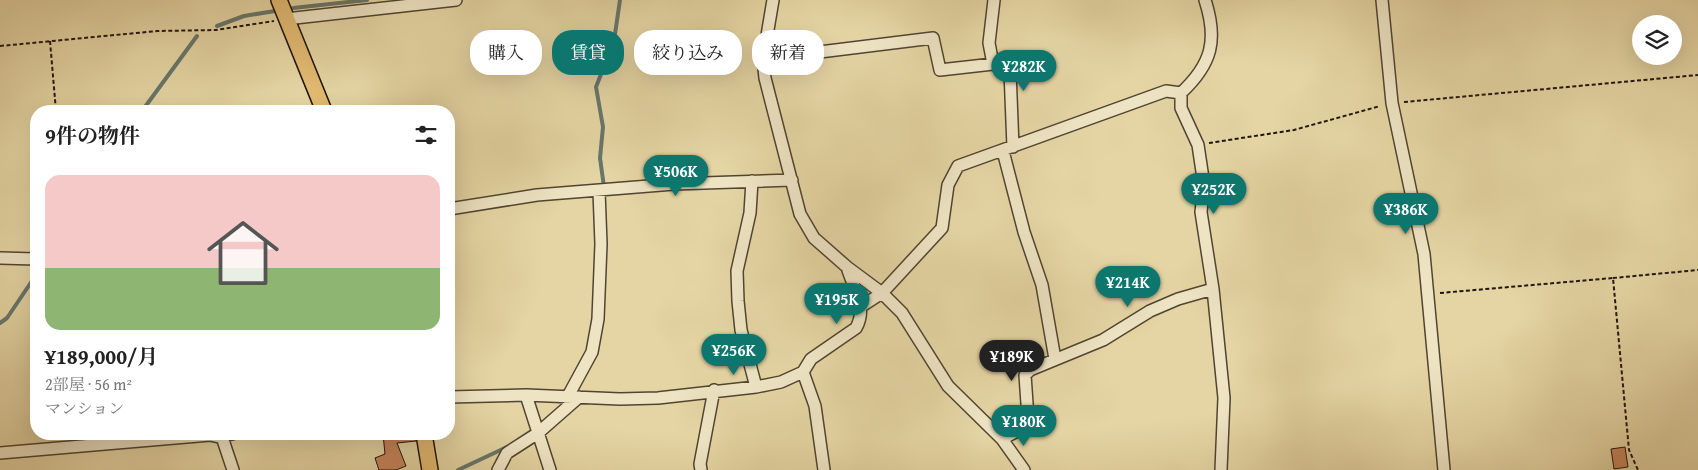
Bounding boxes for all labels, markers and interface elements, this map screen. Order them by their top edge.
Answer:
map controls [1632,15,1682,65]
button: layers [1632,15,1682,65]
chip: 購入 [470,30,542,75]
chip: 賃貸 [552,30,624,75]
chip: 絞り込み [634,30,742,75]
chip: 新着 [752,30,824,75]
pin: ¥282K [989,49,1059,92]
text: ¥282K [1002,54,1046,78]
text: 9件の物件 [45,120,140,151]
icon: filters [412,121,440,149]
pin: ¥506K [641,154,711,197]
text: ¥506K [654,159,698,183]
pin: ¥252K [1179,172,1249,215]
text: ¥252K [1192,177,1236,201]
pin: ¥386K [1371,192,1441,235]
text: ¥386K [1384,197,1428,221]
icon: home [198,208,288,298]
pin: ¥214K [1093,266,1163,308]
text: ¥214K [1106,270,1150,294]
pin: ¥195K [802,282,872,325]
text: ¥195K [815,287,859,311]
pin: ¥256K [699,334,769,376]
text: ¥256K [712,338,756,362]
pin: ¥189K [977,340,1047,382]
text: ¥189,000/月 [45,341,158,372]
text: ¥189K [990,344,1034,368]
text: 2部屋 · 56 m² [45,372,132,396]
text: マンション [45,396,124,420]
pin: ¥180K [989,404,1059,447]
text: ¥180K [1002,409,1046,433]

